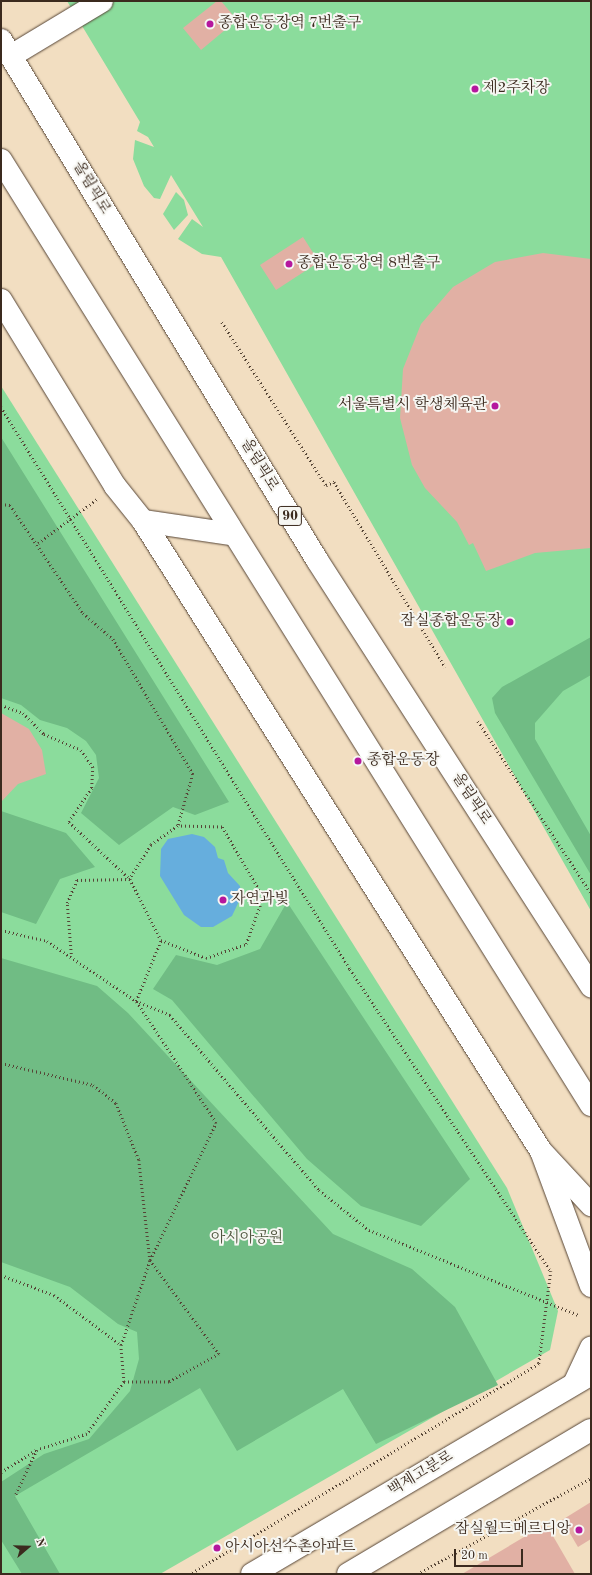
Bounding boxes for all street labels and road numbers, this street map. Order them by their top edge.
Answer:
street label: 올림픽로 [68,159,114,217]
street label: 올림픽로 [236,436,282,494]
road number: 90 [277,504,303,528]
street label: 올림픽로 [448,770,494,828]
street label: 백제고분로 [385,1448,457,1500]

